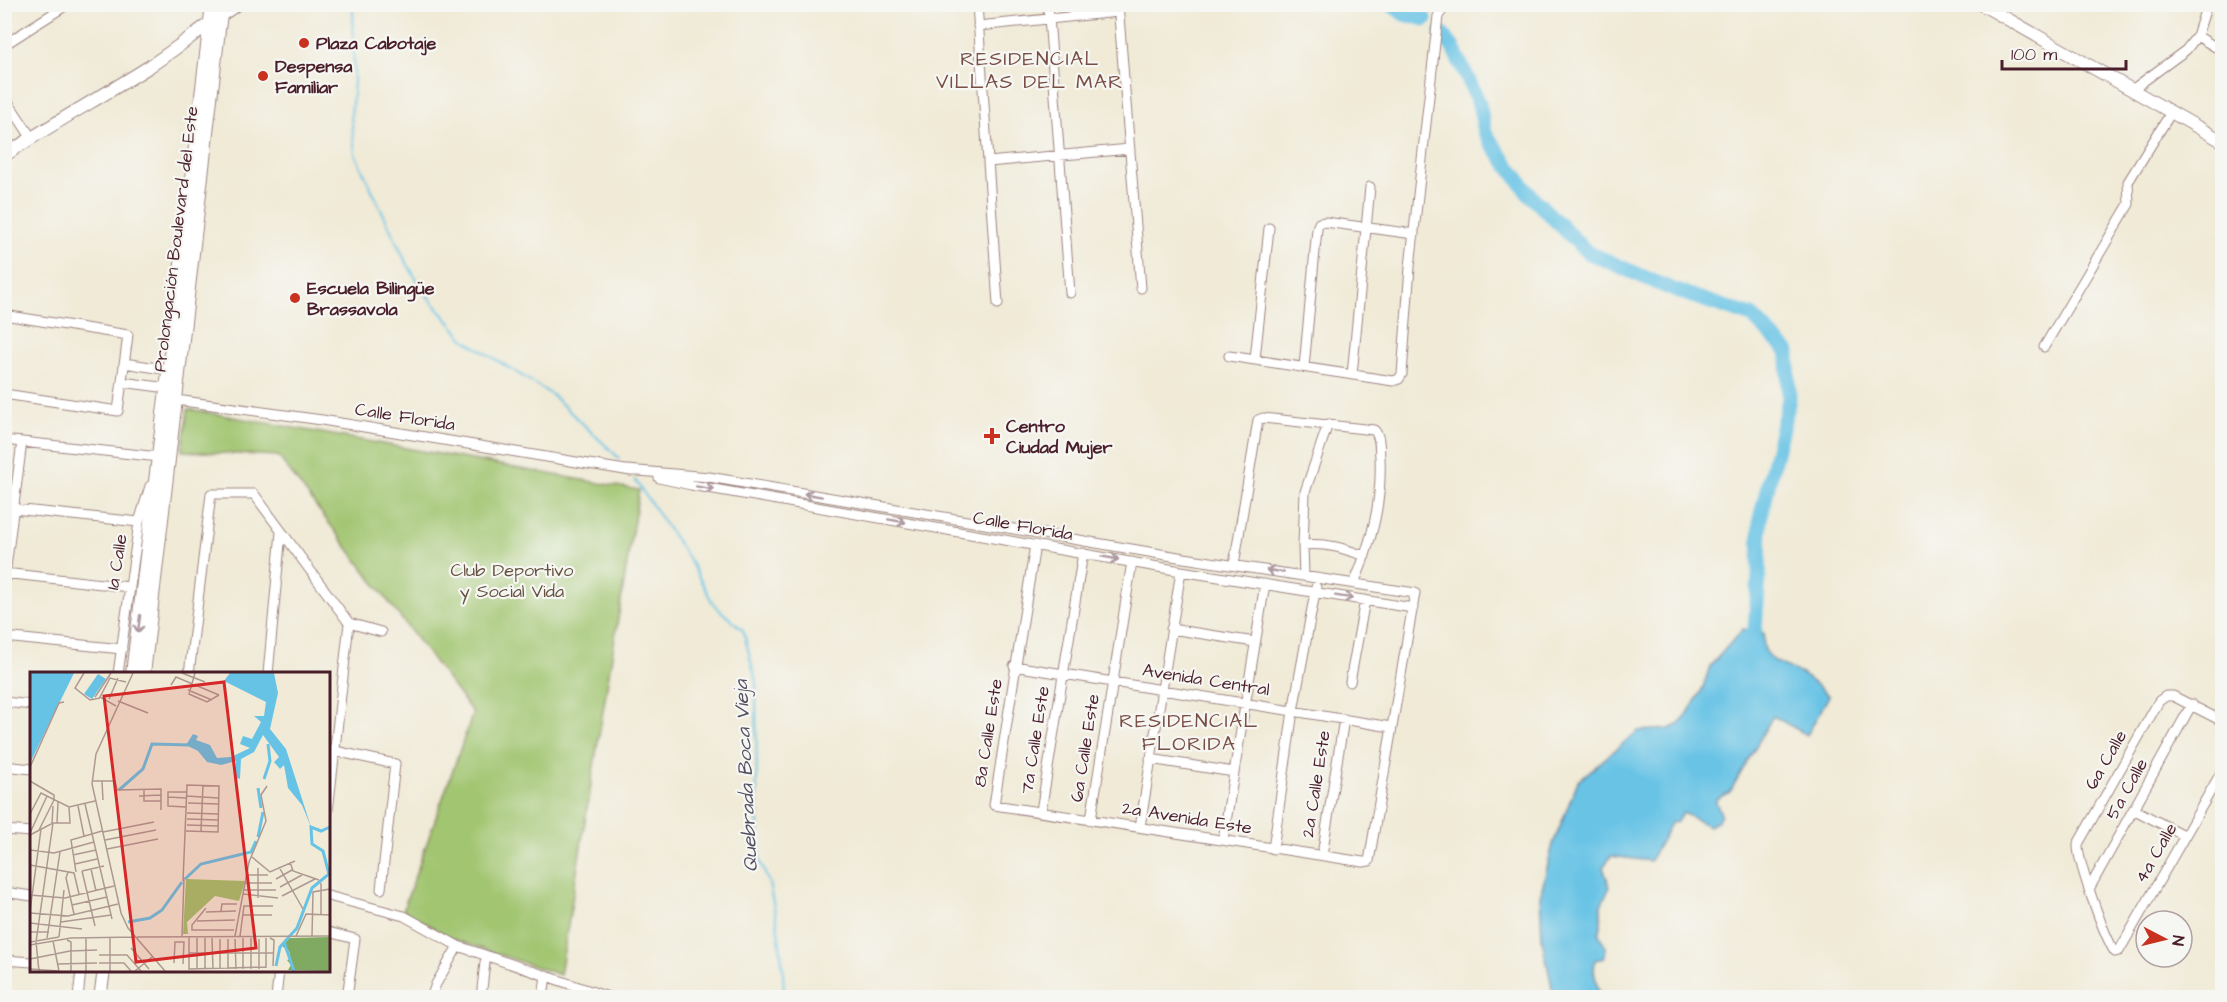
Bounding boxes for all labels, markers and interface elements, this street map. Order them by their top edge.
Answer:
place label: Plaza Cabotaje [316,31,437,56]
scale bar [2002,33,2126,71]
marker: Plaza Cabotaje [297,36,311,50]
text: 100 m [2011,42,2057,67]
district label: RESIDENCIAL VILLAS DEL MAR [936,45,1124,96]
place label: Despensa Familiar [275,54,353,100]
marker: Despensa Familiar [256,69,270,83]
street label: Prolongación Boulevard del Este [147,104,206,373]
place label: Escuela Bilingüe Brassavola [307,276,435,322]
marker: Escuela Bilingüe Brassavola [288,291,302,305]
street label: Calle Florida [353,397,457,437]
place label: Centro Ciudad Mujer [1006,414,1112,460]
marker: Centro Ciudad Mujer [983,427,1001,445]
one-way arrow [695,482,714,493]
one-way arrow [804,489,823,500]
street label: Calle Florida [971,505,1075,547]
one-way arrow [887,516,906,527]
street label: 1a Calle [100,532,134,592]
one-way arrow [1100,553,1119,564]
park label: Club Deportivo y Social Vida [451,558,573,605]
one-way arrow [1265,566,1285,577]
one-way arrow [1333,591,1353,602]
one-way arrow [133,613,144,633]
street label: Avenida Central [1141,658,1272,702]
inset map [30,672,330,972]
street label: 8a Calle Este [967,677,1009,789]
water label: Quebrada Boca Vieja [727,678,765,873]
street label: 7a Calle Este [1014,684,1056,796]
street label: 6a Calle Este [1064,692,1106,804]
district label: RESIDENCIAL FLORIDA [1119,707,1259,758]
street label: 6a Calle [2079,725,2133,794]
street label: 2a Calle Este [1295,729,1337,839]
street label: 5a Calle [2100,754,2154,824]
street label: 2a Avenida Este [1120,795,1254,841]
street label: 4a Calle [2129,818,2183,888]
north arrow [2134,909,2194,969]
text: N [2166,934,2189,947]

